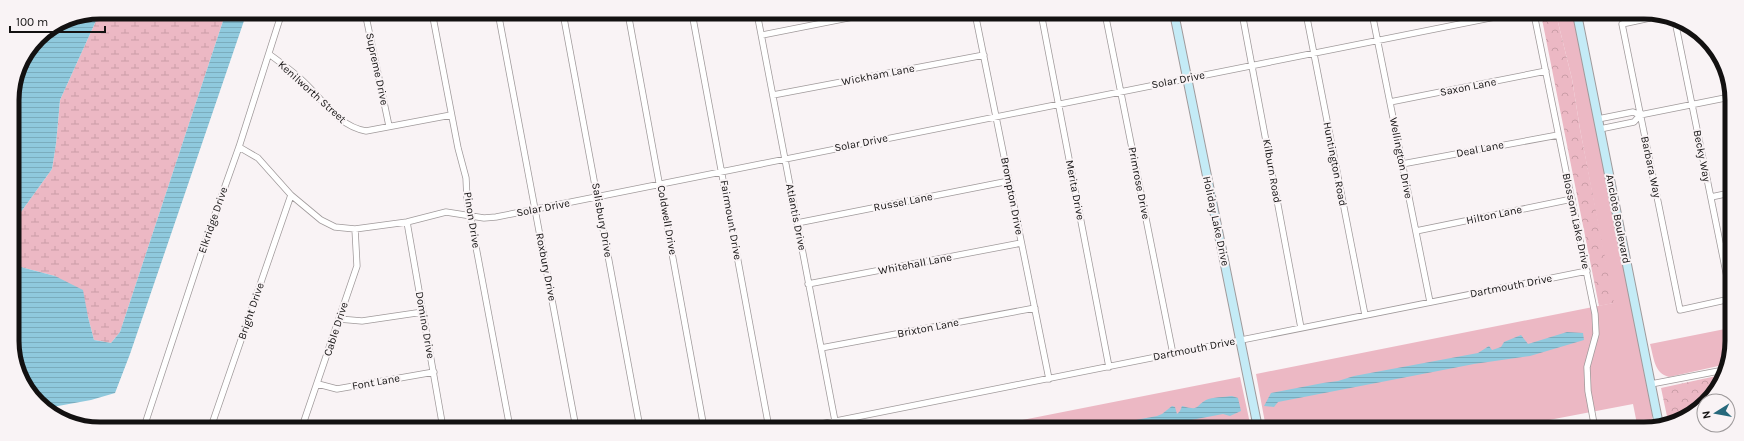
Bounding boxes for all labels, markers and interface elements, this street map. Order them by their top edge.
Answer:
scale bar [10,8,105,34]
text: 100 m [16,15,48,29]
street label: Supreme Drive [363,32,391,107]
street label: Kenilworth Street [275,58,349,126]
street label: Wickham Lane [840,61,916,88]
street label: Solar Drive [1150,68,1206,92]
street label: Saxon Lane [1439,75,1498,99]
street label: Wellington Drive [1387,116,1415,200]
street label: Huntington Road [1320,121,1350,207]
street label: Becky Way [1691,129,1713,183]
street label: Solar Drive [833,131,889,155]
street label: Barbara Way [1638,135,1664,199]
street label: Kilburn Road [1260,138,1284,204]
street label: Deal Lane [1455,138,1505,160]
street label: Primrose Drive [1126,146,1152,221]
street label: Brompton Drive [998,156,1026,236]
street label: Merita Drive [1063,159,1087,221]
street label: Blossom Lake Drive [1559,172,1593,270]
street label: Anclote Boulevard [1603,173,1633,265]
street label: Holiday Lake Drive [1200,175,1232,267]
street label: Fairmount Drive [718,179,744,261]
street label: Salisbury Drive [589,182,615,259]
street label: Atlantis Drive [783,183,809,252]
street label: Coldwell Drive [654,184,680,256]
street label: Elkridge Drive [196,185,231,255]
street label: Russel Lane [872,190,934,214]
street label: Pinon Drive [461,191,483,249]
street label: Solar Drive [515,196,571,220]
street label: Hilton Lane [1465,203,1523,227]
street label: Roxbury Drive [533,232,559,302]
street label: Whitehall Lane [877,250,953,277]
street label: Dartmouth Drive [1469,272,1554,300]
street label: Bright Drive [235,280,267,341]
street label: Domino Drive [413,290,437,360]
street label: Cable Drive [321,300,351,358]
street label: Brixton Lane [896,316,960,340]
street label: Dartmouth Drive [1152,335,1237,363]
street label: Font Lane [351,371,401,393]
north arrow [1696,393,1736,433]
text: N [1700,410,1714,420]

